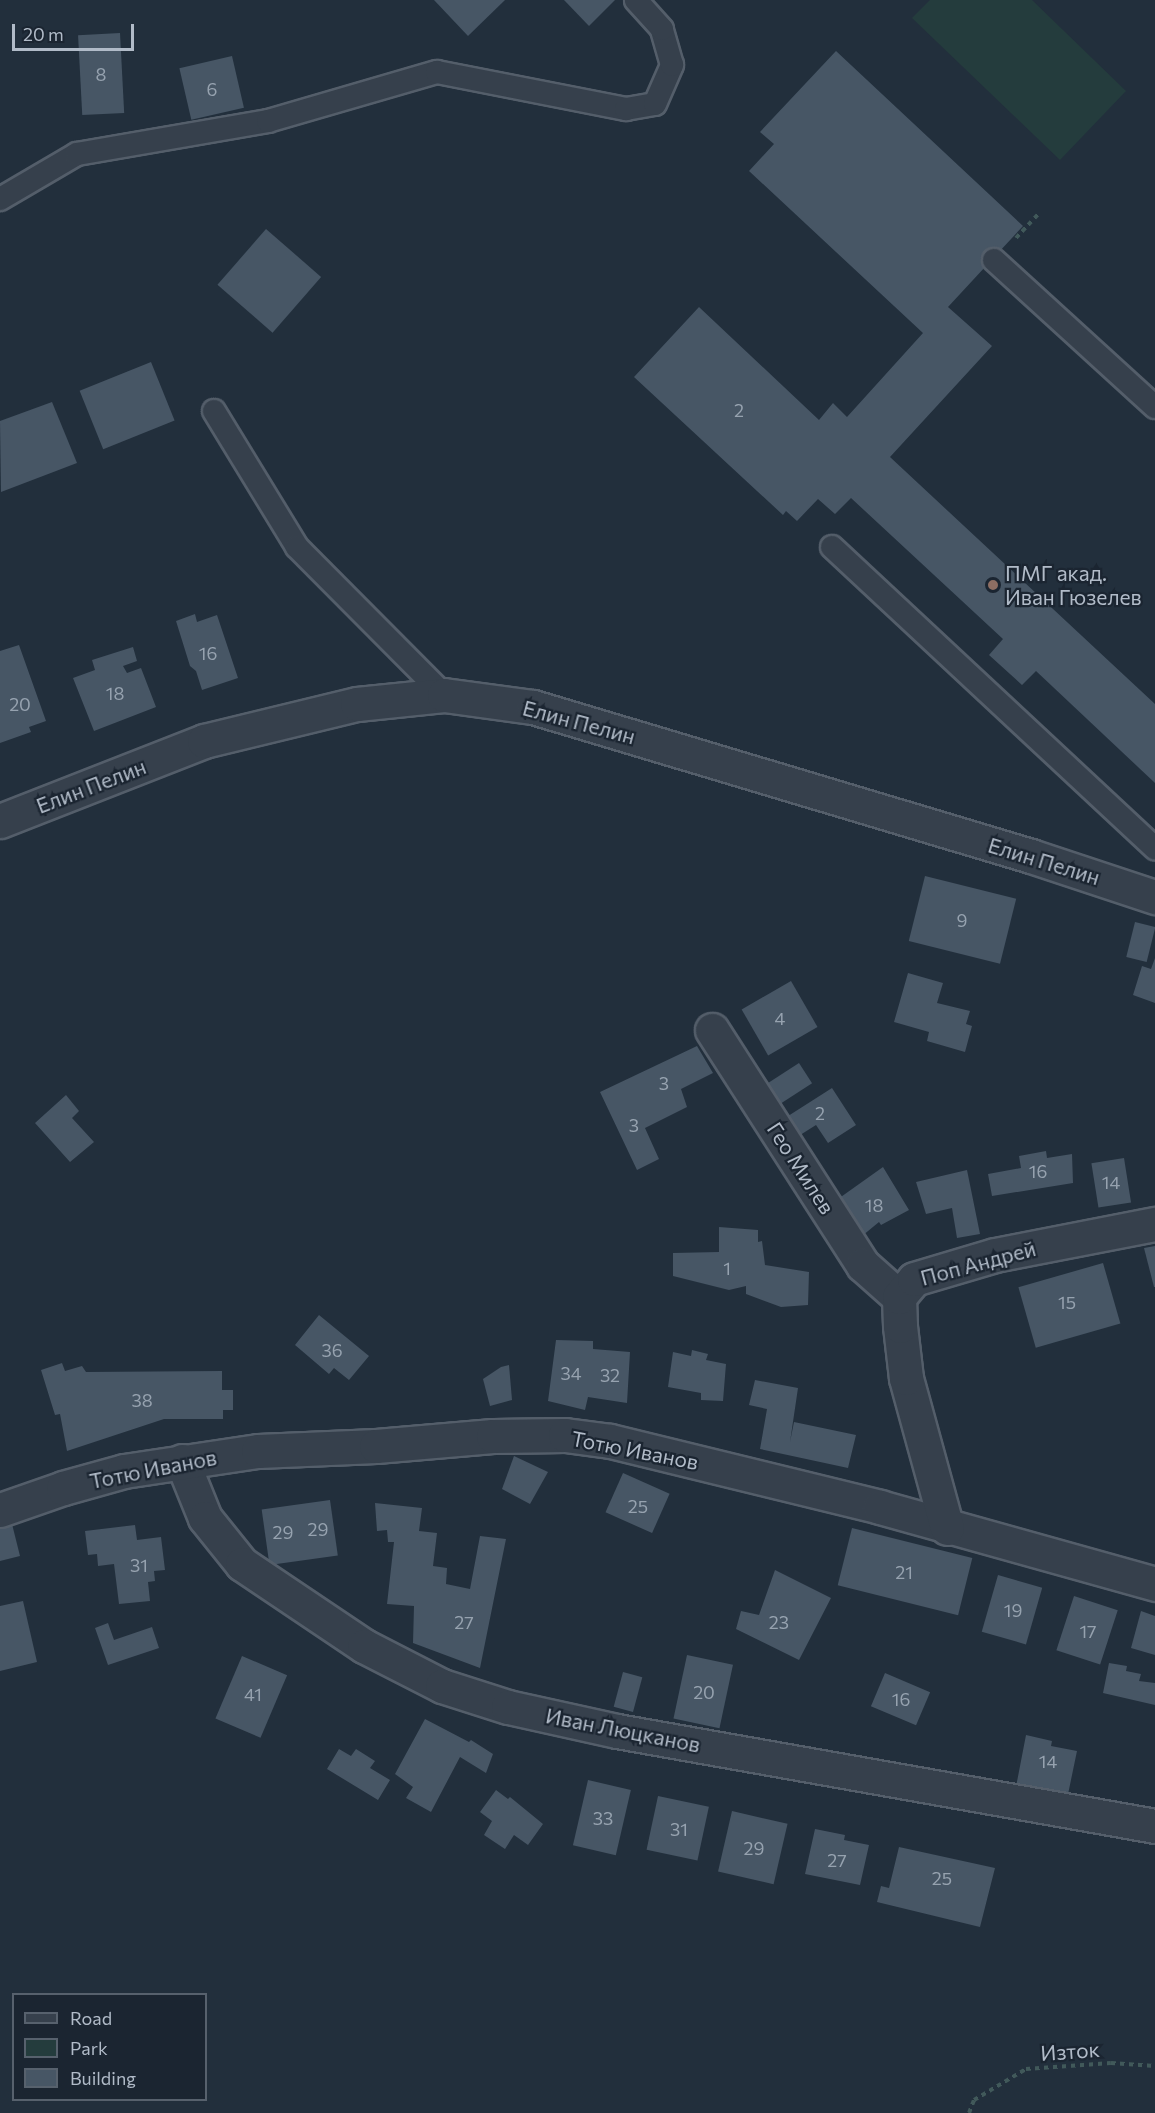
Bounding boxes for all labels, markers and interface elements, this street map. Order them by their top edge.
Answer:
scale bar [15,12,136,50]
text: 20 m [23,23,64,45]
house number: 8 [96,63,106,85]
house number: 6 [207,78,217,100]
house number: 2 [734,399,744,421]
place label: ПМГ акад. Иван Гюзелев [1005,560,1142,610]
marker: ПМГ акад. Иван Гюзелев [986,578,1000,592]
house number: 16 [199,642,217,664]
house number: 18 [106,682,124,704]
house number: 20 [9,693,31,715]
street label: Елин Пелин [520,695,638,749]
street label: Елин Пелин [33,754,149,818]
street label: Елин Пелин [985,832,1103,890]
house number: 9 [957,909,967,931]
house number: 4 [775,1007,785,1029]
house number: 3 [659,1072,669,1094]
house number: 2 [815,1102,825,1124]
house number: 3 [629,1114,639,1136]
street label: Гео Милев [762,1117,840,1219]
house number: 16 [1029,1160,1047,1182]
house number: 14 [1102,1171,1120,1193]
house number: 18 [865,1194,883,1216]
street label: Поп Андрей [918,1236,1038,1290]
house number: 1 [723,1257,731,1279]
house number: 15 [1058,1291,1076,1313]
house number: 36 [321,1339,343,1361]
house number: 34 [560,1362,582,1384]
house number: 32 [600,1364,620,1386]
house number: 38 [131,1389,153,1411]
street label: Тотю Иванов [569,1425,701,1475]
street label: Тотю Иванов [87,1444,219,1494]
house number: 25 [628,1495,648,1517]
house number: 29 [308,1518,328,1540]
house number: 29 [273,1521,293,1543]
house number: 31 [130,1554,148,1576]
house number: 21 [895,1561,913,1583]
house number: 19 [1004,1599,1022,1621]
house number: 27 [454,1611,474,1633]
house number: 23 [769,1611,789,1633]
house number: 17 [1079,1620,1097,1642]
house number: 20 [693,1681,715,1703]
house number: 41 [244,1683,262,1705]
house number: 16 [892,1688,910,1710]
street label: Иван Люцканов [544,1703,702,1757]
house number: 14 [1039,1750,1057,1772]
house number: 33 [593,1807,613,1829]
house number: 31 [670,1818,688,1840]
house number: 29 [744,1837,764,1859]
house number: 27 [827,1849,847,1871]
house number: 25 [932,1867,952,1889]
legend [12,1993,207,2101]
text: Road [70,2007,112,2029]
street label: Изток [1039,2036,1101,2066]
text: Park [70,2037,108,2059]
text: Building [70,2067,136,2089]

